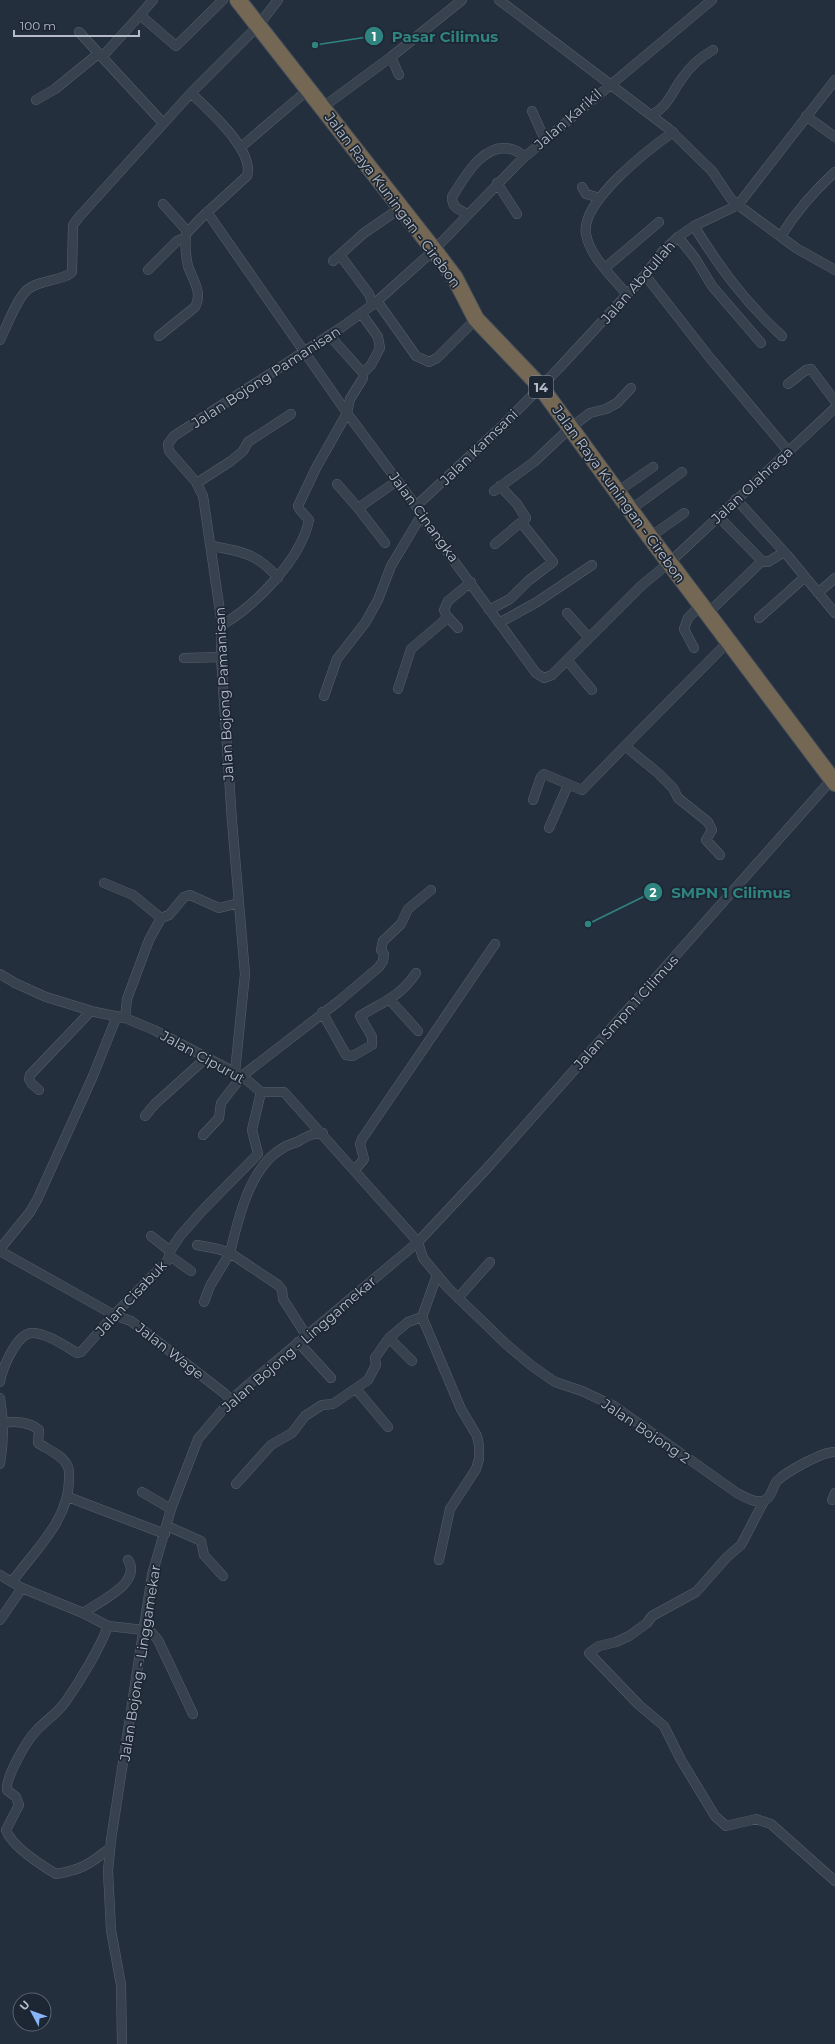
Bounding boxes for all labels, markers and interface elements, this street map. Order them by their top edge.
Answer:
scale bar [14,12,139,38]
text: 100 m [20,18,56,33]
callout: Pasar Cilimus [364,23,506,50]
text: Pasar Cilimus [392,27,498,46]
text: 1 [372,29,376,44]
street label: Jalan Karikil [530,85,605,154]
street label: Jalan Raya Kuningan - Cirebon [321,108,465,291]
street label: Jalan Abdullah [596,237,679,328]
street label: Jalan Bojong Pamanisan [187,322,344,432]
road number: 14 [529,376,553,398]
street label: Jalan Raya Kuningan - Cirebon [548,401,689,586]
street label: Jalan Kamsani [435,405,522,489]
street label: Jalan Olahraga [707,443,796,528]
street label: Jalan Cinangka [385,467,463,566]
street label: Jalan Bojong Pamanisan [210,607,238,782]
callout: SMPN 1 Cilimus [643,879,799,906]
text: SMPN 1 Cilimus [671,883,791,902]
text: 2 [649,885,657,900]
street label: Jalan Smpn 1 Cilimus [569,951,682,1074]
street label: Jalan Cipurut [157,1026,249,1088]
street label: Jalan Cisabuk [91,1256,171,1340]
street label: Jalan Bojong - Linggamekar [217,1272,380,1417]
street label: Jalan Wage [132,1318,208,1383]
street label: Jalan Bojong 2 [597,1394,694,1467]
street label: Jalan Bojong - Linggamekar [115,1563,164,1763]
north arrow [12,1992,52,2032]
text: U [16,1998,33,2013]

